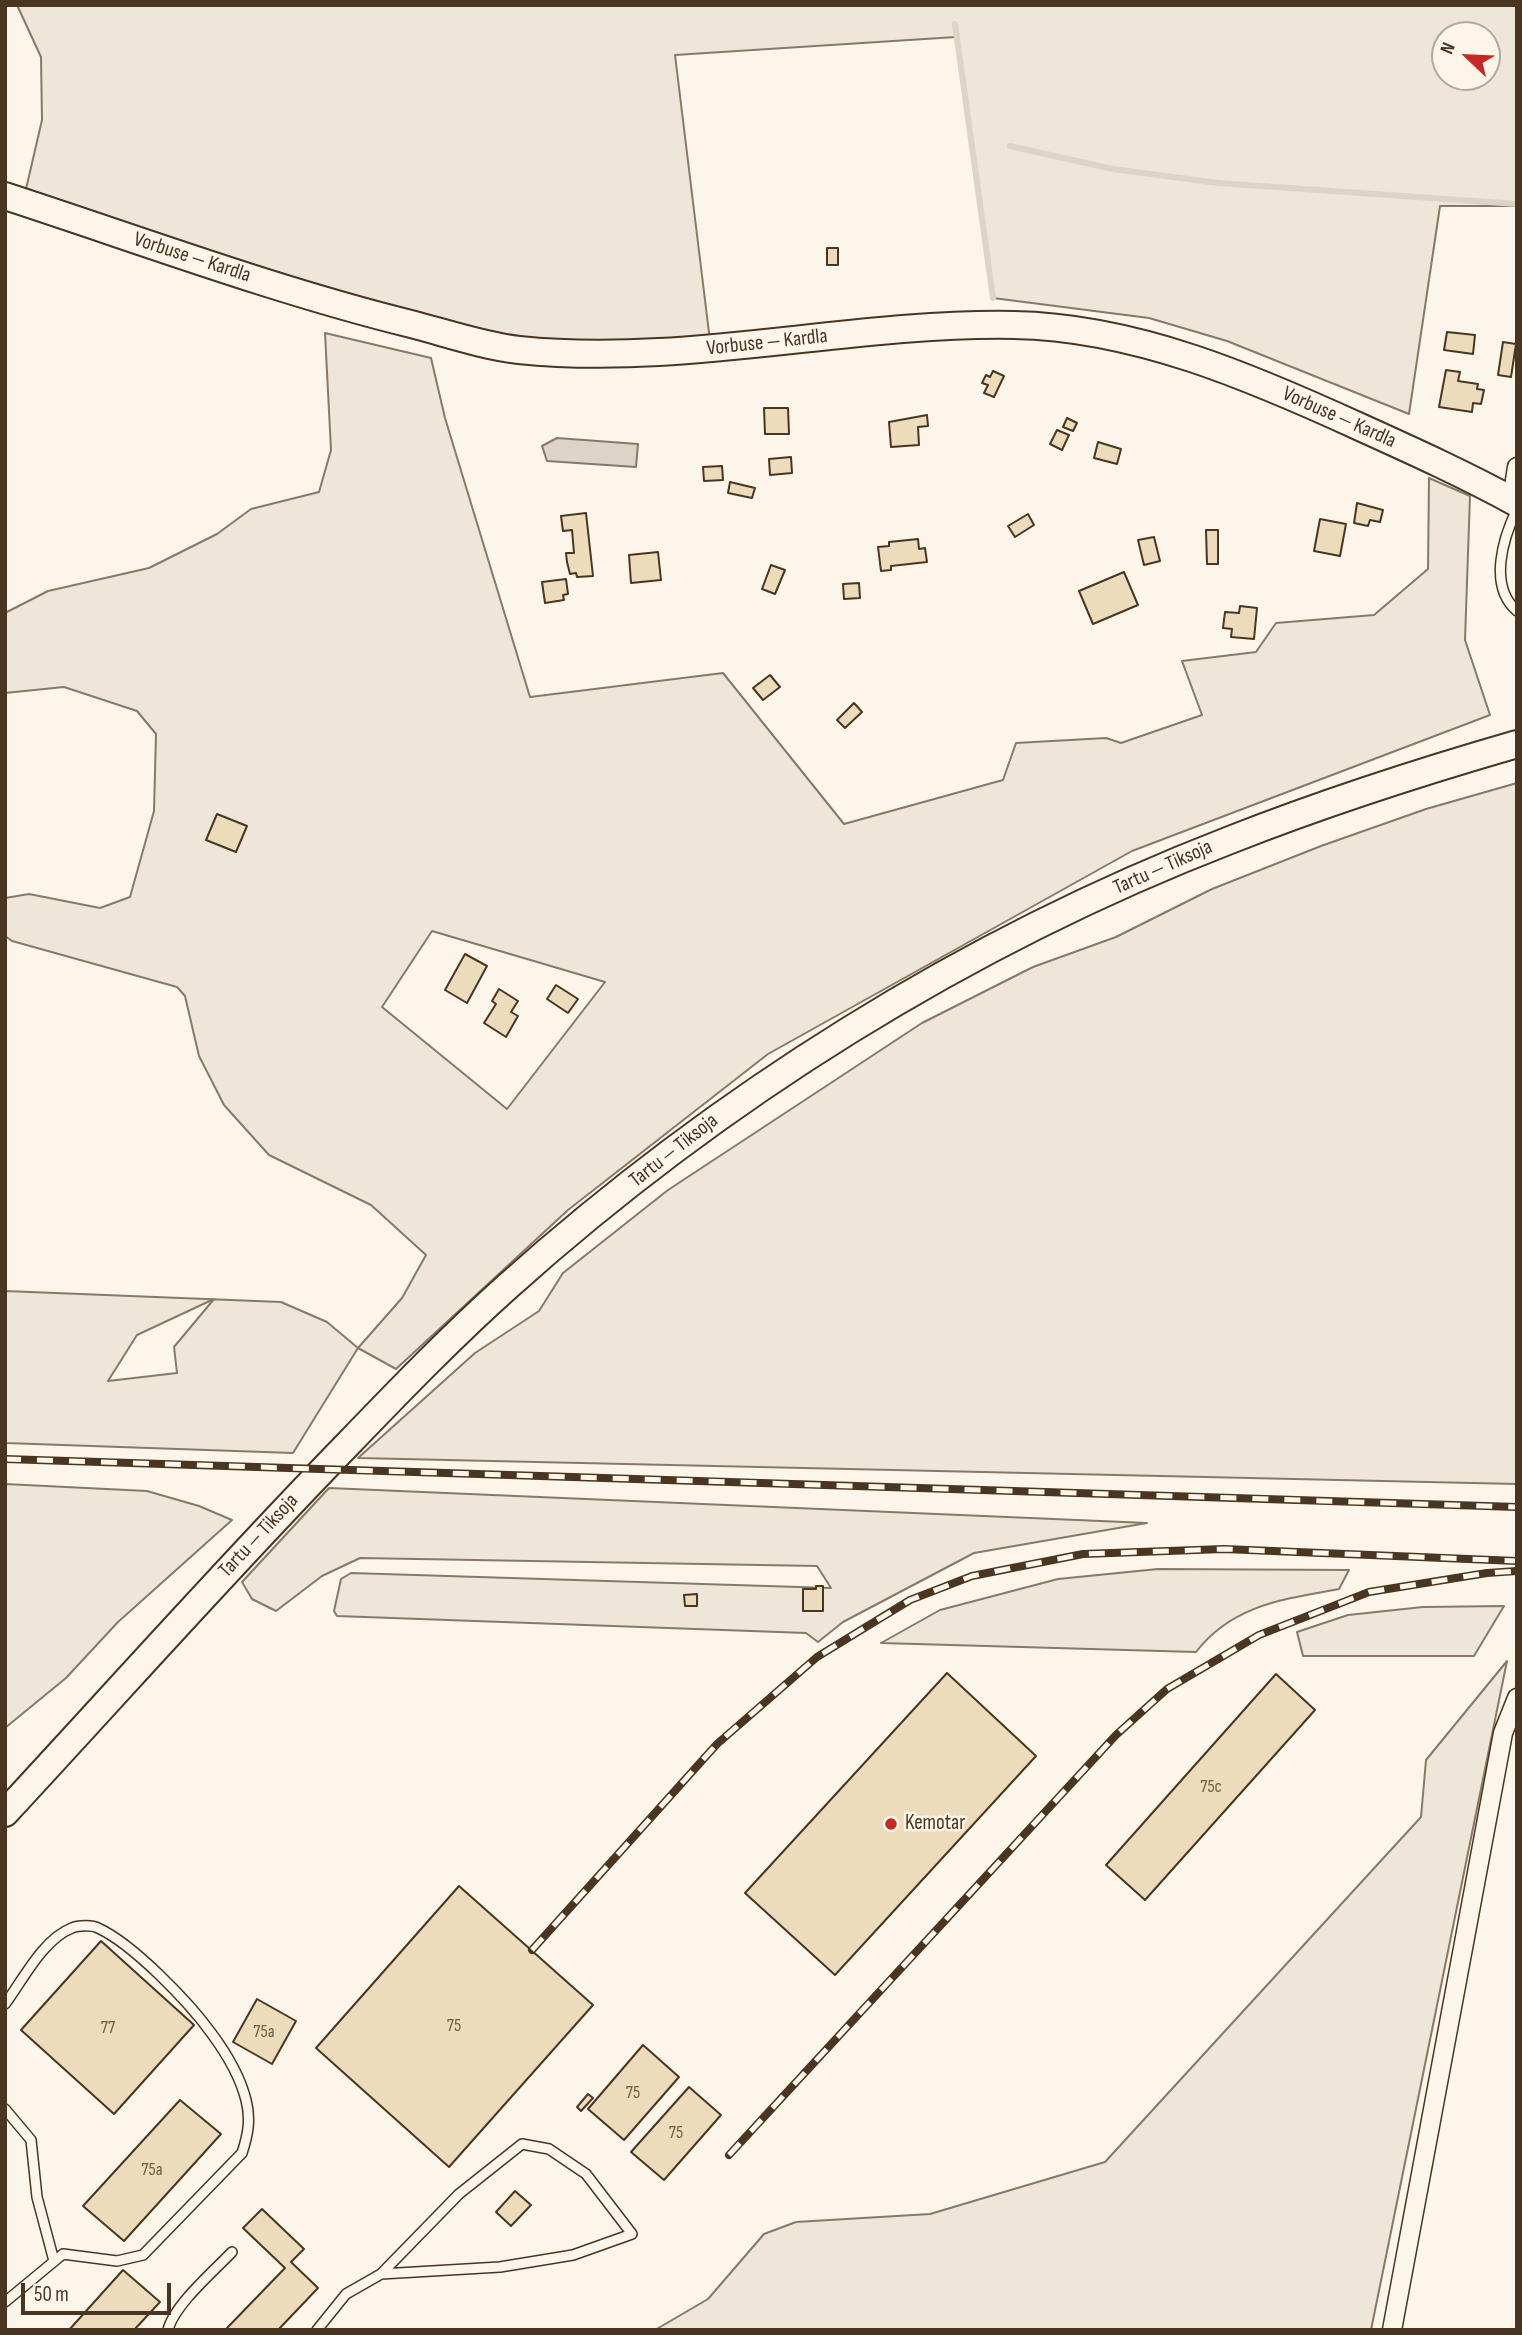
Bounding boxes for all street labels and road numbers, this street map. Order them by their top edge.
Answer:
street label: Vorbuse — Kardla [130,227,254,289]
street label: Vorbuse — Kardla [705,324,829,362]
street label: Vorbuse — Kardla [1278,382,1400,454]
street label: Tartu — Tiksoja [1110,835,1216,901]
street label: Tartu — Tiksoja [625,1109,723,1193]
street label: Tartu — Tiksoja [214,1489,304,1583]

